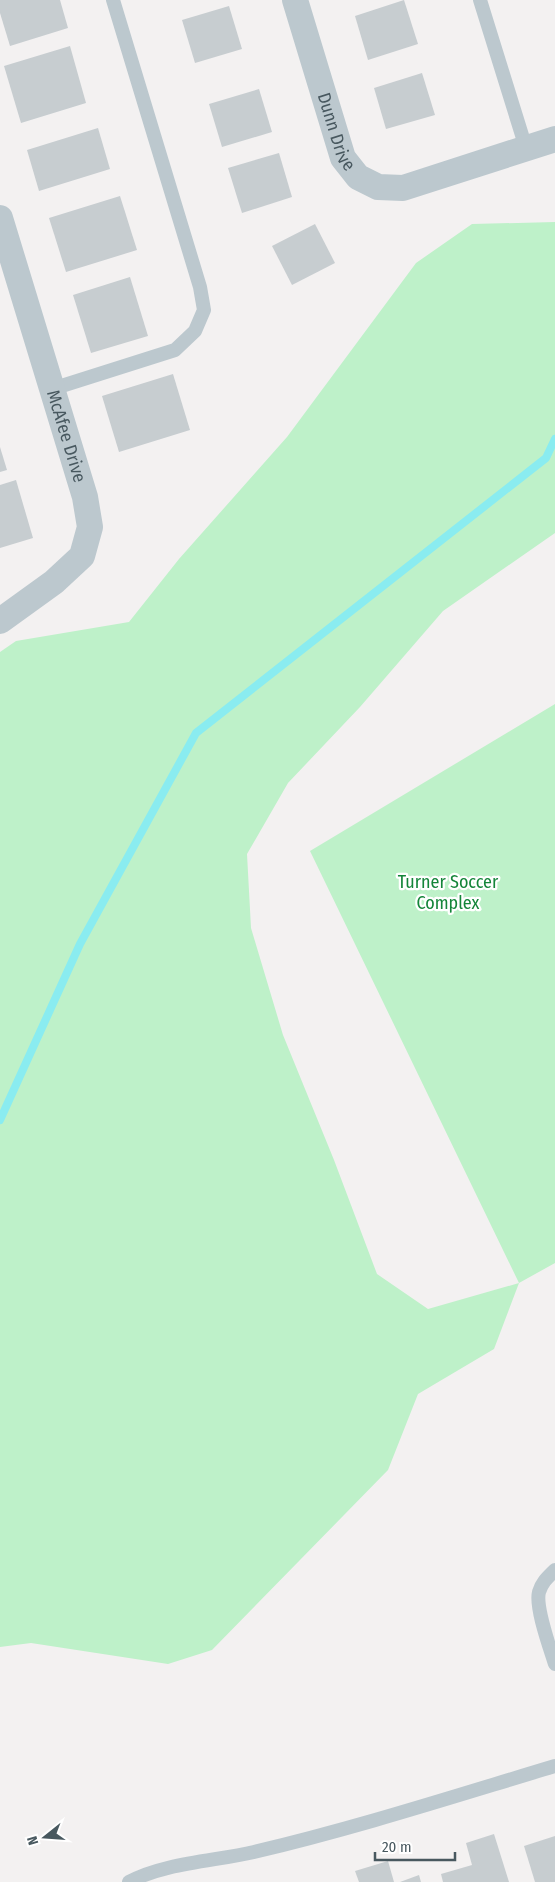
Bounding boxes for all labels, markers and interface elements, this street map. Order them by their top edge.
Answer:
street label: Dunn Drive [313,90,360,175]
street label: McAfee Drive [42,387,91,485]
park label: Turner Soccer Complex [398,871,499,914]
north arrow [20,1812,70,1862]
scale bar [375,1830,455,1862]
text: N [24,1834,42,1847]
text: 20 m [382,1838,412,1856]

